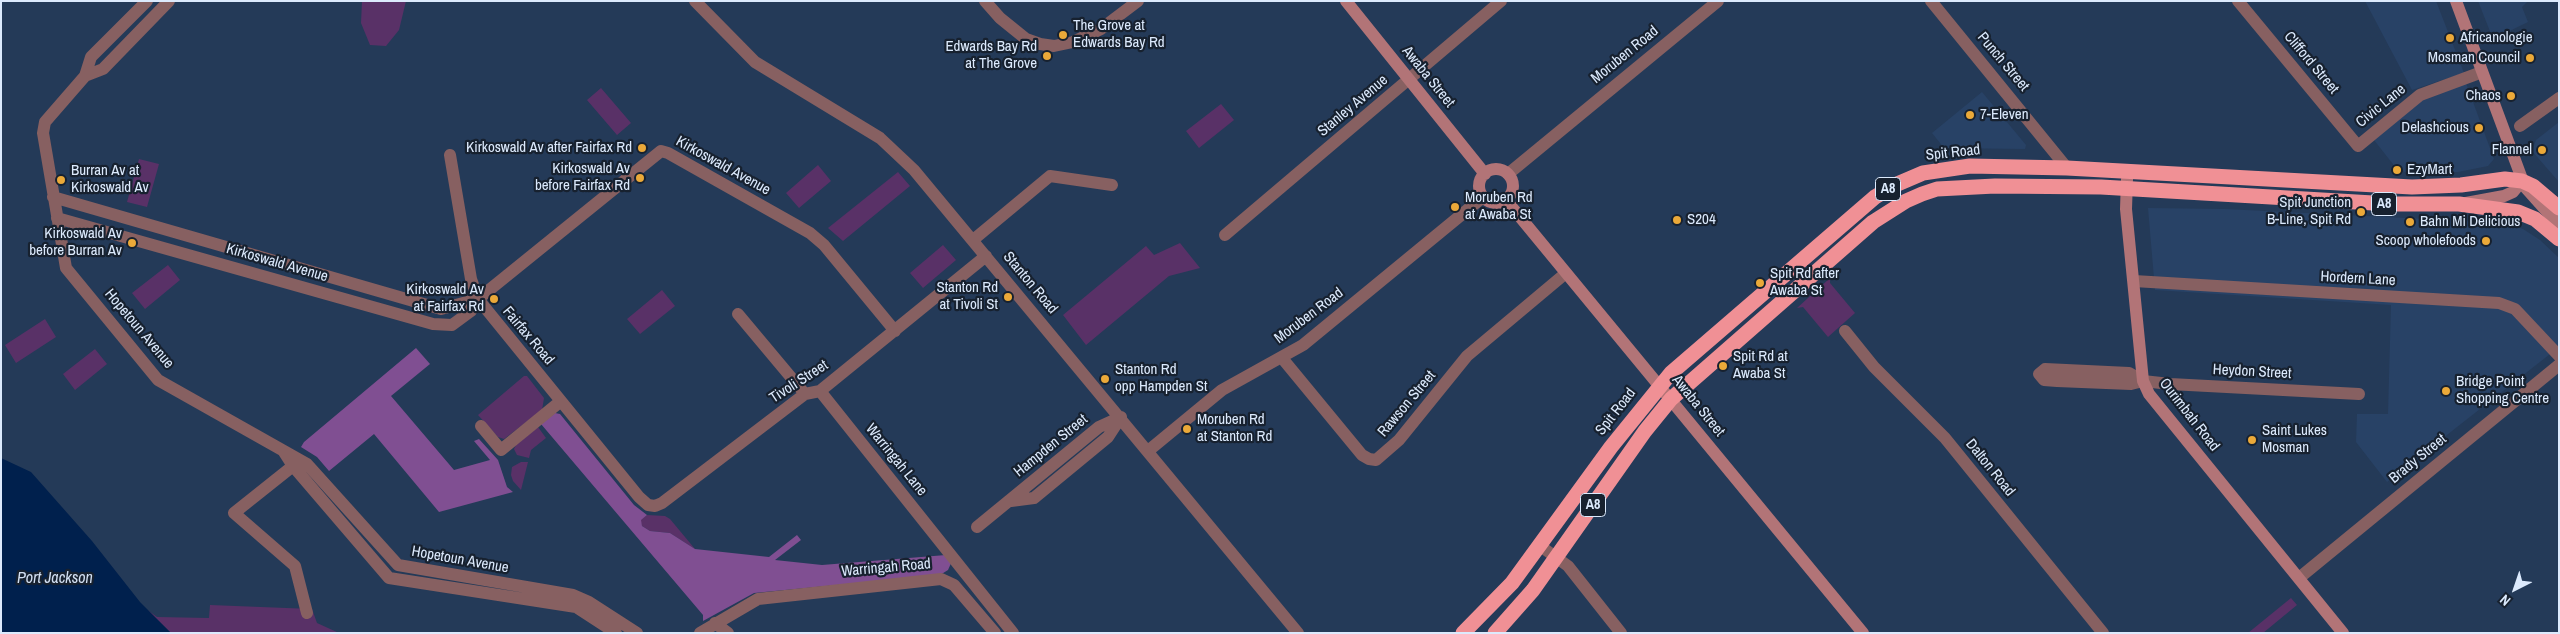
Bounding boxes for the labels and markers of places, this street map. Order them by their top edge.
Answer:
place label: The Grove at Edwards Bay Rd [1073,17,1165,52]
marker: The Grove at Edwards Bay Rd [1057,29,1069,41]
place label: Africanologie [2460,29,2532,47]
marker: Africanologie [2444,32,2456,44]
place label: Edwards Bay Rd at The Grove [945,38,1037,73]
place label: Mosman Council [2428,49,2520,67]
marker: Edwards Bay Rd at The Grove [1041,50,1053,62]
marker: Mosman Council [2524,52,2536,64]
place label: Chaos [2465,87,2501,105]
marker: Chaos [2505,90,2517,102]
place label: 7-Eleven [1980,106,2029,124]
marker: 7-Eleven [1964,109,1976,121]
place label: Delashcious [2401,119,2469,137]
marker: Delashcious [2473,122,2485,134]
place label: Kirkoswald Av after Fairfax Rd [466,139,632,157]
place label: Flannel [2492,141,2532,159]
marker: Kirkoswald Av after Fairfax Rd [636,142,648,154]
marker: Flannel [2536,144,2548,156]
place label: Kirkoswald Av before Fairfax Rd [535,160,630,195]
place label: EzyMart [2407,161,2452,179]
place label: Burran Av at Kirkoswald Av [71,162,149,197]
marker: EzyMart [2391,164,2403,176]
marker: Kirkoswald Av before Fairfax Rd [634,172,646,184]
marker: Burran Av at Kirkoswald Av [55,174,67,186]
place label: Moruben Rd at Awaba St [1465,189,1533,224]
place label: Spit Junction B-Line, Spit Rd [2267,194,2351,229]
marker: Moruben Rd at Awaba St [1449,201,1461,213]
marker: Spit Junction B-Line, Spit Rd [2355,206,2367,218]
place label: S204 [1687,211,1716,229]
place label: Bahn Mi Delicious [2420,213,2520,231]
marker: S204 [1671,214,1683,226]
marker: Bahn Mi Delicious [2404,216,2416,228]
place label: Kirkoswald Av before Burran Av [29,225,122,260]
place label: Scoop wholefoods [2375,232,2476,250]
marker: Scoop wholefoods [2480,235,2492,247]
marker: Kirkoswald Av before Burran Av [126,237,138,249]
place label: Spit Rd after Awaba St [1770,265,1839,300]
marker: Spit Rd after Awaba St [1754,277,1766,289]
place label: Stanton Rd at Tivoli St [936,279,998,314]
place label: Kirkoswald Av at Fairfax Rd [406,281,484,316]
marker: Stanton Rd at Tivoli St [1002,291,1014,303]
marker: Kirkoswald Av at Fairfax Rd [488,293,500,305]
place label: Spit Rd at Awaba St [1733,348,1788,383]
marker: Spit Rd at Awaba St [1717,360,1729,372]
place label: Stanton Rd opp Hampden St [1115,361,1207,396]
marker: Stanton Rd opp Hampden St [1099,373,1111,385]
place label: Bridge Point Shopping Centre [2456,373,2549,408]
marker: Bridge Point Shopping Centre [2440,385,2452,397]
place label: Moruben Rd at Stanton Rd [1197,411,1272,446]
place label: Saint Lukes Mosman [2262,422,2327,457]
marker: Moruben Rd at Stanton Rd [1181,423,1193,435]
marker: Saint Lukes Mosman [2246,434,2258,446]

